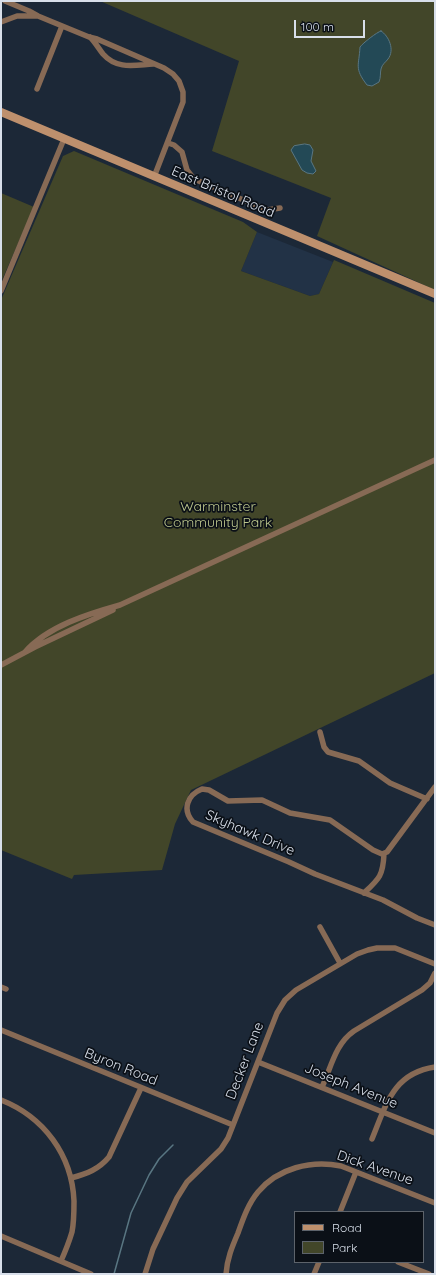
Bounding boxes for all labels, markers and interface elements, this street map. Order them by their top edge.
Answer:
scale bar [296,12,367,38]
text: 100 m [301,19,334,34]
street label: East Bristol Road [169,163,277,221]
park label: Warminster Community Park [164,499,272,532]
street label: Skyhawk Drive [203,807,297,859]
street label: Decker Lane [223,1020,267,1102]
street label: Byron Road [82,1045,160,1089]
street label: Joseph Avenue [302,1060,400,1112]
street label: Dick Avenue [335,1147,415,1189]
legend [294,1211,424,1263]
text: Road [332,1220,362,1235]
text: Park [332,1240,357,1255]

